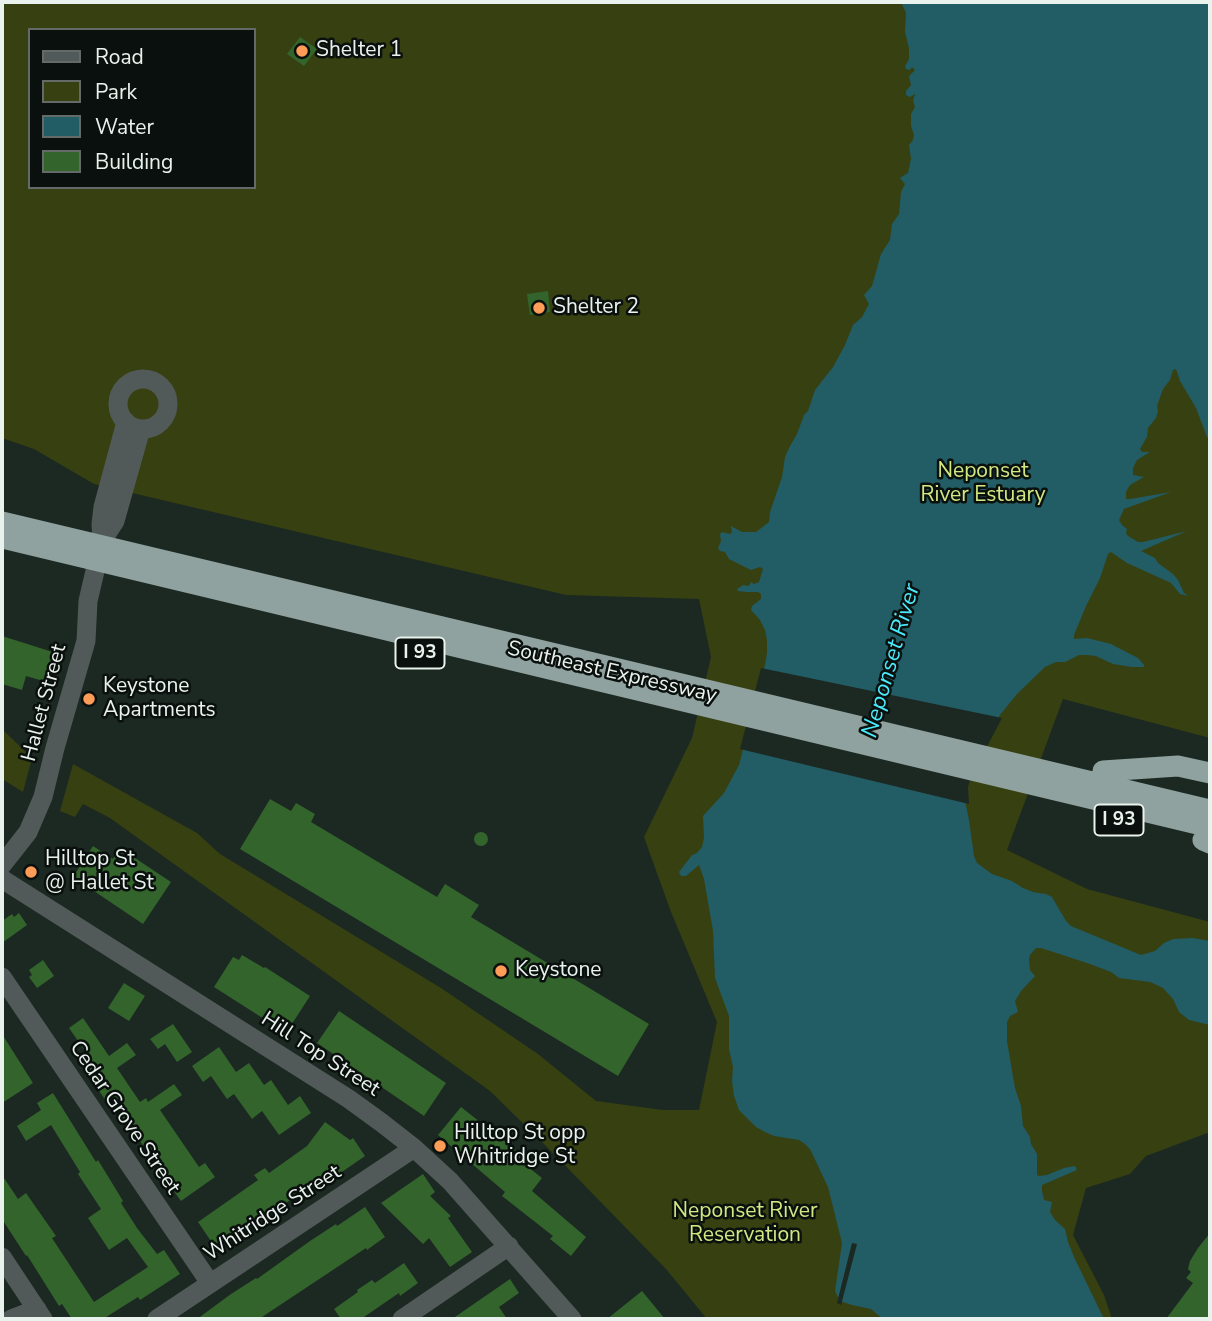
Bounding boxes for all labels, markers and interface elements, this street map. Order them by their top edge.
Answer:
legend [28,28,256,189]
place label: Shelter 1 [316,38,402,64]
text: Road [95,43,144,71]
marker: Shelter 1 [294,43,310,59]
text: Park [95,78,137,106]
text: Water [95,113,154,141]
text: Building [95,148,173,176]
place label: Shelter 2 [553,295,639,321]
marker: Shelter 2 [531,300,547,316]
park label: Neponset River Estuary [921,459,1045,509]
water label: Neponset River [857,581,927,741]
street label: Southeast Expressway [505,637,719,709]
road number: I 93 [396,638,444,668]
street label: Hallet Street [17,641,73,765]
place label: Keystone Apartments [103,674,216,724]
marker: Keystone Apartments [81,691,97,707]
road number: I 93 [1094,804,1144,835]
place label: Hilltop St @ Hallet St [45,847,154,897]
marker: Hilltop St @ Hallet St [23,864,39,880]
place label: Keystone [515,958,602,984]
marker: Keystone [493,963,509,979]
street label: Hill Top Street [256,1007,384,1103]
street label: Cedar Grove Street [63,1037,185,1199]
place label: Hilltop St opp Whitridge St [454,1121,585,1171]
marker: Hilltop St opp Whitridge St [432,1138,448,1154]
street label: Whitridge Street [200,1160,346,1268]
park label: Neponset River Reservation [673,1199,817,1249]

